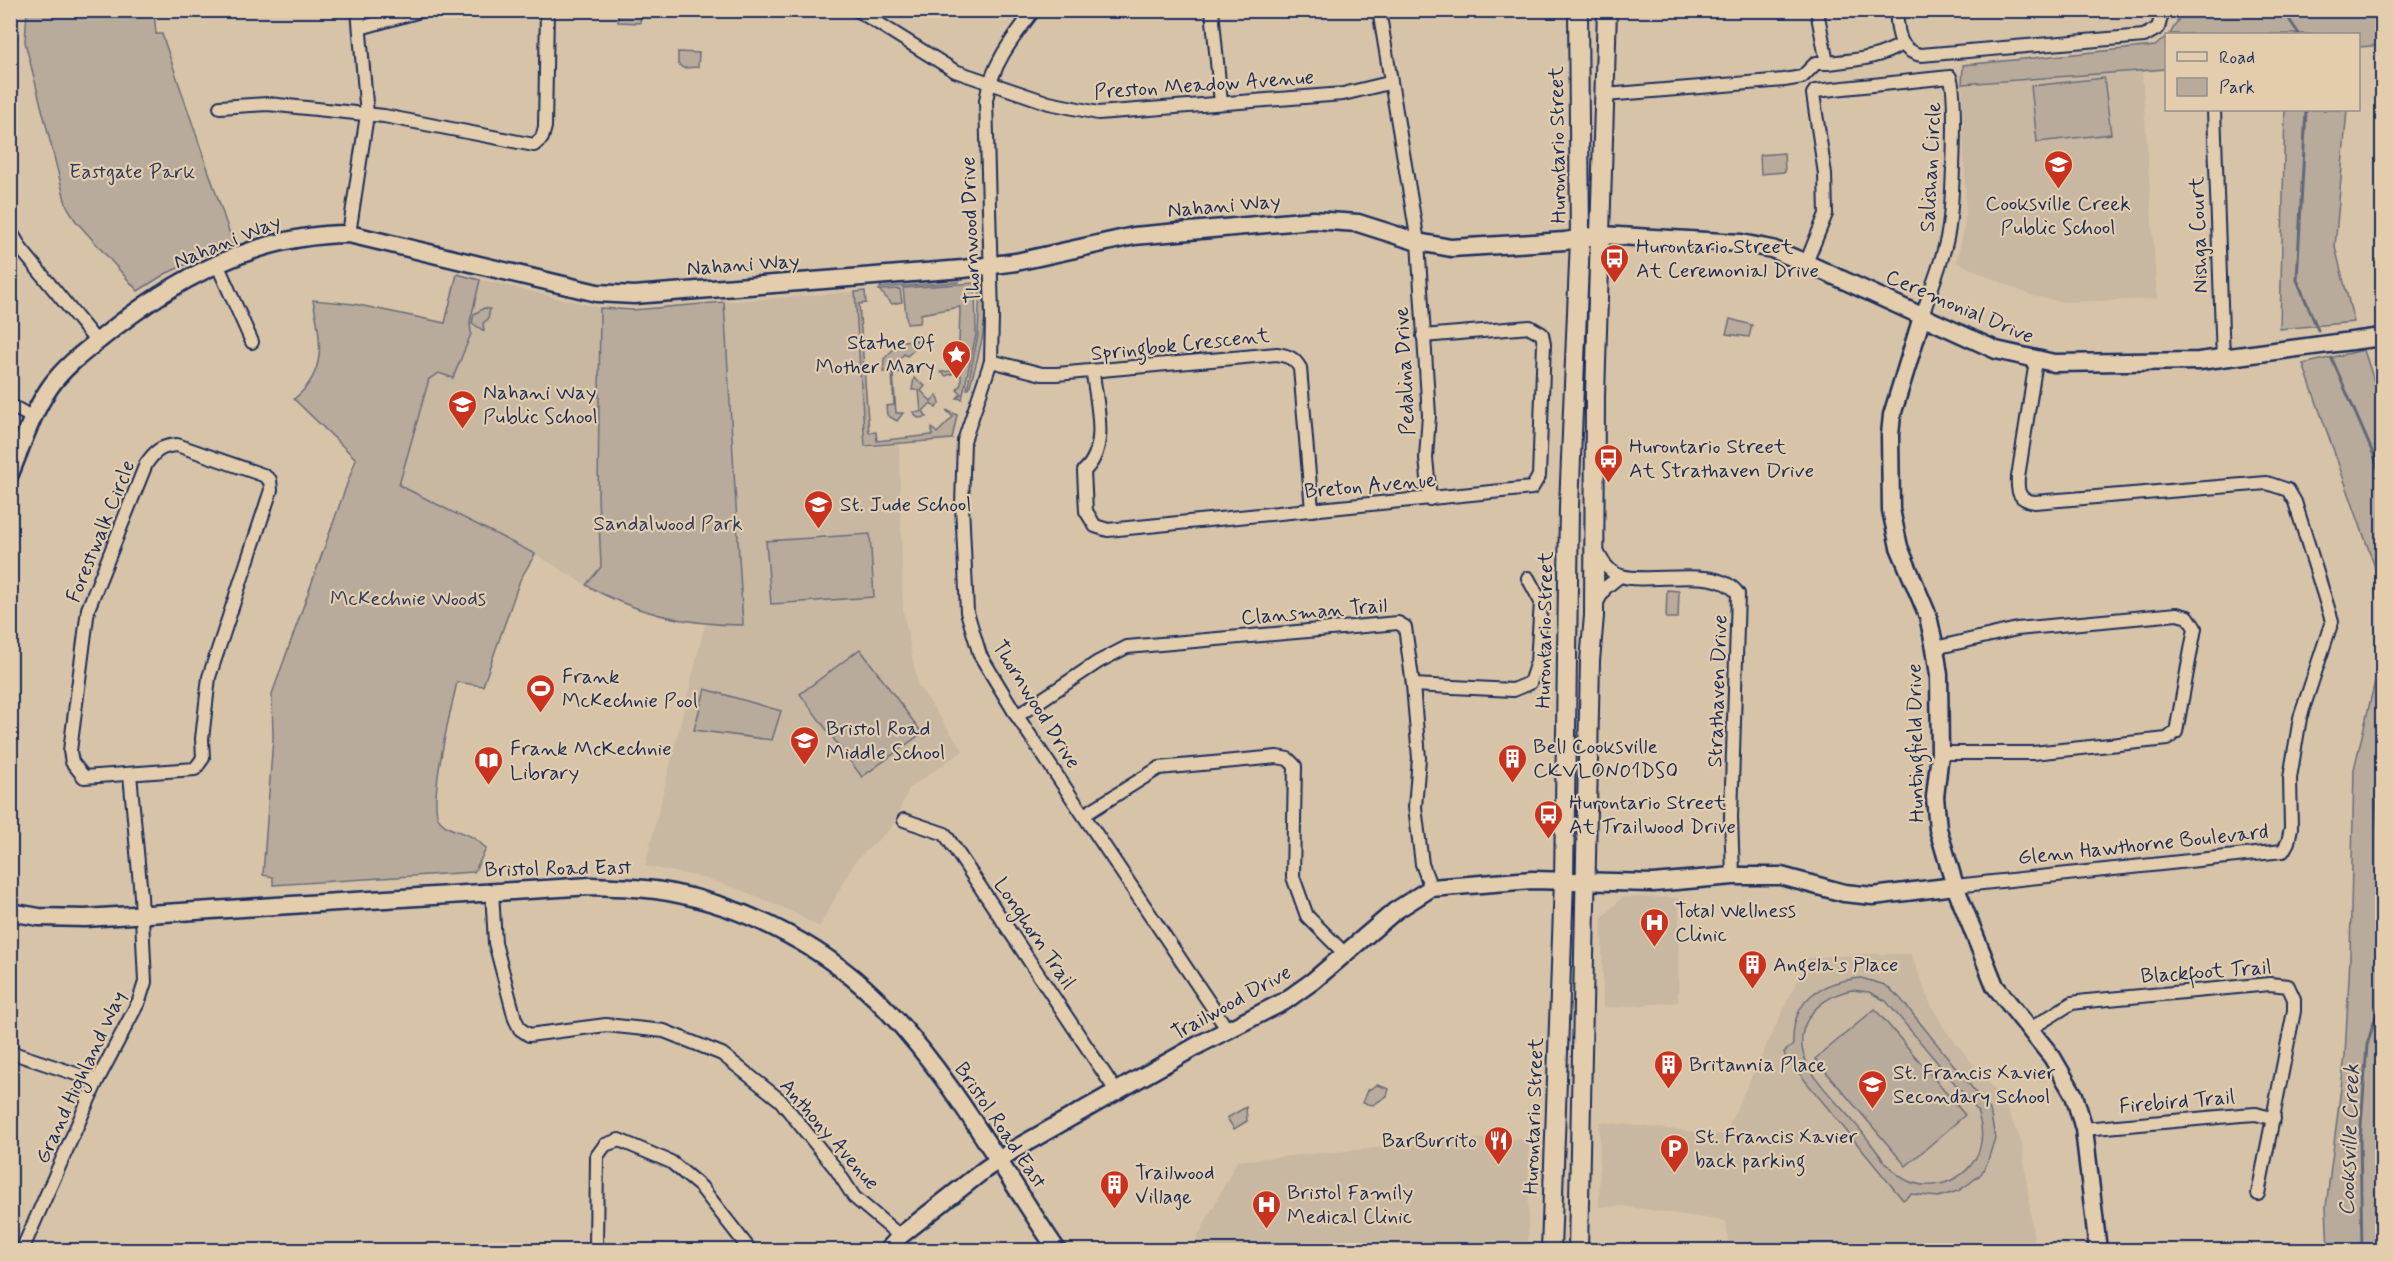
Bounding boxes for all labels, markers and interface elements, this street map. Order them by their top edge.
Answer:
legend [2165,33,2360,111]
text: Road [2219,46,2255,70]
street label: Preston Meadow Avenue [1093,63,1315,107]
street label: Hurontario Street [1543,65,1573,224]
text: Park [2219,76,2255,100]
street label: Salishan Circle [1914,101,1948,233]
school or university icon: Cooksville Creek Public School [2042,148,2074,190]
street label: Thornwood Drive [954,156,988,304]
park label: Eastgate Park [69,158,195,186]
street label: Nishga Court [2183,175,2215,294]
street label: Nahani Way [1166,187,1282,225]
place label: Cooksville Creek Public School [1985,190,2131,242]
street label: Nahani Way [170,208,285,276]
place label: Hurontario Street At Ceremonial Drive [1636,233,1819,285]
bus stop icon: Hurontario Street At Ceremonial Drive [1599,242,1631,284]
street label: Nahani Way [686,247,801,283]
street label: Ceremonial Drive [1881,263,2038,351]
street label: Pedalina Drive [1388,306,1422,436]
street label: Springbok Crescent [1089,322,1272,370]
place label: Statue Of Mother Mary [816,329,935,381]
place icon: Statue Of Mother Mary [940,338,972,380]
place label: Nahani Way Public School [483,379,598,431]
school or university icon: Nahani Way Public School [446,388,478,430]
place label: Hurontario Street At Strathaven Drive [1629,433,1814,485]
bus stop icon: Hurontario Street At Strathaven Drive [1592,442,1624,484]
street label: Forestwalk Circle [60,456,142,607]
street label: Breton Avenue [1303,466,1437,506]
school or university icon: St. Jude School [803,488,835,530]
place label: St. Jude School [840,491,971,519]
park label: Sandalwood Park [593,510,743,538]
street label: Hurontario Street [1530,550,1560,709]
park label: McKechnie Woods [330,585,486,613]
street label: Clansman Trail [1240,592,1388,632]
street label: Strathaven Drive [1701,614,1735,768]
street label: Thornwood Drive [985,635,1087,774]
place label: Frank McKechnie Pool [562,663,698,715]
street label: Huntingfield Drive [1901,663,1933,823]
sports icon: Frank McKechnie Pool [525,672,557,714]
place label: Bristol Road Middle School [826,715,945,767]
school or university icon: Bristol Road Middle School [789,724,821,766]
place label: Bell Cooksville CKVLON01DS0 [1533,733,1678,785]
place label: Frank McKechnie Library [510,735,672,787]
building icon: Bell Cooksville CKVLON01DS0 [1496,742,1528,784]
library icon: Frank McKechnie Library [473,744,505,786]
place label: Hurontario Street At Trailwood Drive [1569,789,1736,841]
bus stop icon: Hurontario Street At Trailwood Drive [1532,798,1564,840]
street label: Glenn Hawthorne Boulevard [2016,818,2270,872]
street label: Bristol Road East [484,854,632,884]
street label: Longhorn Trail [986,872,1082,995]
place label: Total Wellness Clinic [1675,897,1796,949]
hospital icon: Total Wellness Clinic [1638,906,1670,948]
building icon: Angela's Place [1736,948,1768,990]
place label: Angela's Place [1773,951,1899,981]
street label: Blackfoot Trail [2140,953,2273,993]
street label: Trailwood Drive [1166,958,1297,1047]
street label: Grand Highland Way [29,986,134,1169]
street label: Hurontario Street [1517,1036,1551,1195]
building icon: Britannia Place [1652,1048,1684,1090]
place label: Britannia Place [1689,1051,1826,1079]
street label: Bristol Road East [947,1057,1053,1195]
place label: St. Francis Xavier Secondary School [1893,1059,2055,1111]
water label: Cooksville Creek [2333,1063,2367,1217]
school or university icon: St. Francis Xavier Secondary School [1856,1068,1888,1110]
street label: Anthony Avenue [773,1073,886,1196]
street label: Firebird Trail [2118,1083,2236,1121]
place label: St. Francis Xavier back parking [1695,1123,1857,1177]
restaurant icon: BarBurrito [1482,1124,1514,1166]
place label: BarBurrito [1382,1127,1477,1155]
parking icon: St. Francis Xavier back parking [1658,1132,1690,1174]
place label: Trailwood Village [1135,1159,1215,1211]
building icon: Trailwood Village [1098,1168,1130,1210]
place label: Bristol Family Medical Clinic [1287,1179,1413,1231]
hospital icon: Bristol Family Medical Clinic [1250,1188,1282,1230]

